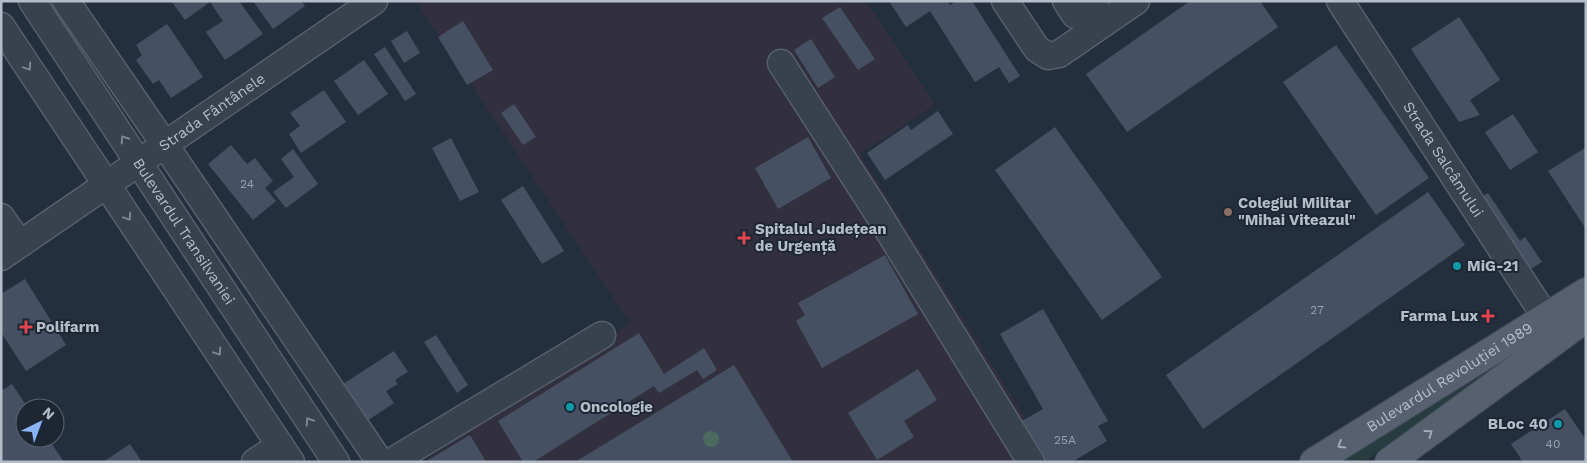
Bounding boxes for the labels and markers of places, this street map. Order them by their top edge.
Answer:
place label: Colegiul Militar "Mihai Viteazul" [1238,194,1356,229]
marker: Colegiul Militar "Mihai Viteazul" [1222,206,1234,218]
place label: Spitalul Județean de Urgență [755,220,886,255]
marker: Spitalul Județean de Urgență [737,231,751,245]
place label: MiG-21 [1467,257,1519,275]
marker: MiG-21 [1451,260,1463,272]
place label: Farma Lux [1400,307,1478,325]
marker: Farma Lux [1482,310,1494,322]
place label: Polifarm [36,318,99,336]
marker: Polifarm [20,321,32,333]
place label: Oncologie [580,398,653,416]
marker: Oncologie [564,401,576,413]
place label: BLoc 40 [1488,415,1548,433]
marker: BLoc 40 [1552,418,1564,430]

